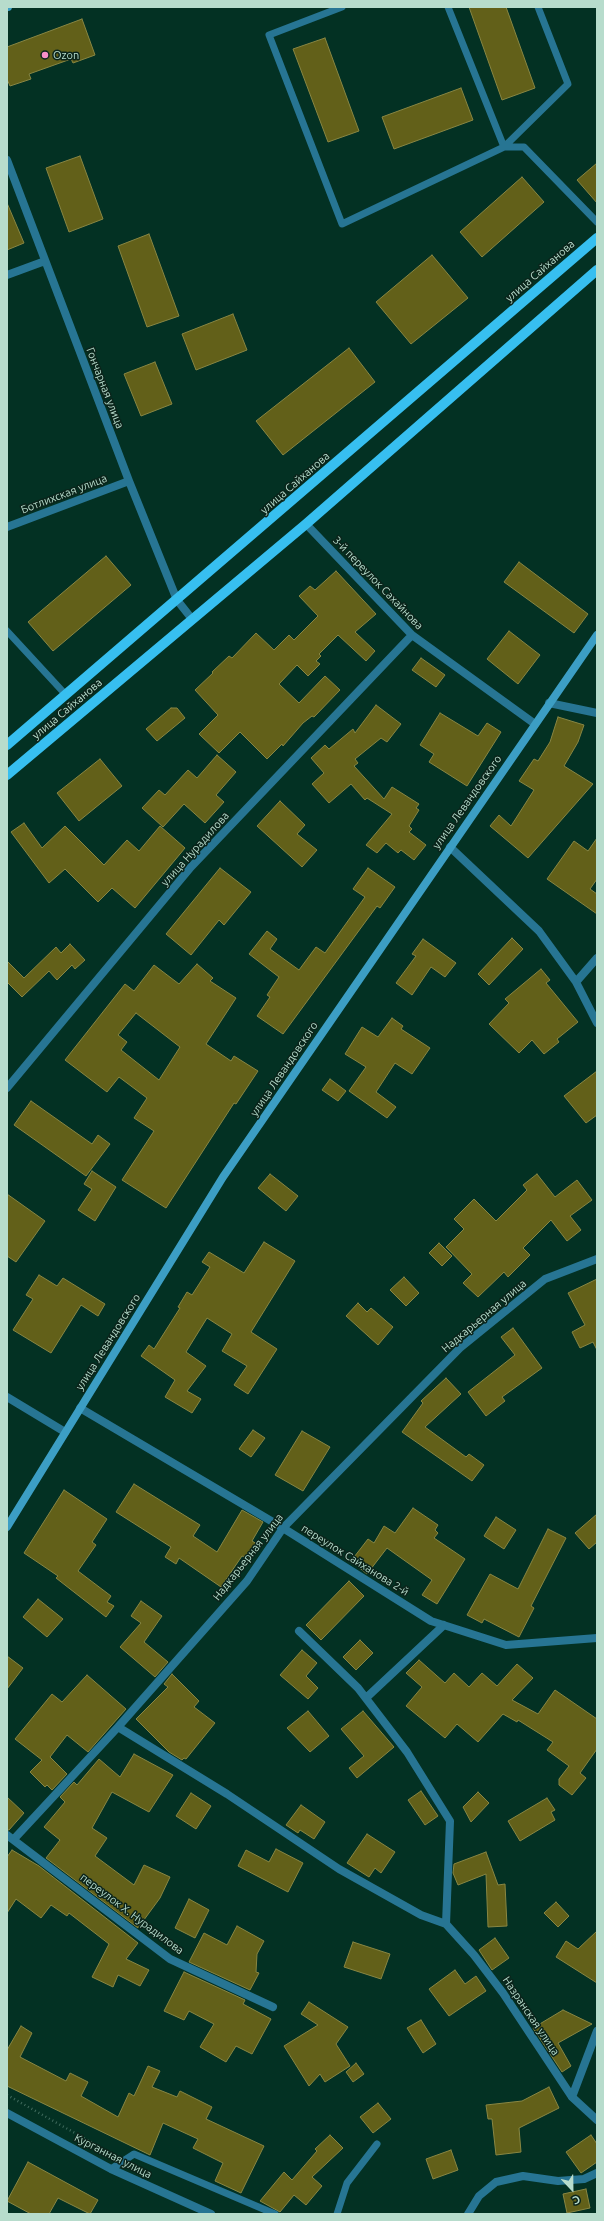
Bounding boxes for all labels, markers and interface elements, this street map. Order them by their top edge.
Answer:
place label: Ozon [53,48,79,62]
marker: Ozon [40,50,50,60]
street label: улица Сайханова [503,237,577,305]
street label: Гончарная улица [83,346,127,430]
street label: улица Сайханова [258,449,332,517]
street label: Ботлихская улица [19,472,109,516]
street label: 3-й переулок Сахайнова [330,534,426,632]
street label: улица Сайханова [29,676,105,742]
street label: улица Левандовского [430,753,504,851]
street label: улица Нурадилова [158,809,232,889]
street label: улица Левандовского [247,1019,321,1119]
street label: Надкарьерная улица [439,1277,529,1355]
street label: улица Левандовского [73,1291,143,1393]
street label: Надкарьерная улица [210,1511,286,1603]
street label: переулок Сайханова 2-й [299,1521,411,1599]
street label: переулок Х. Нурадилова [78,1871,186,1957]
street label: Назранская улица [500,1974,562,2058]
street label: Курганная улица [72,2131,154,2181]
north arrow [552,2169,592,2209]
text: С [571,2193,582,2207]

